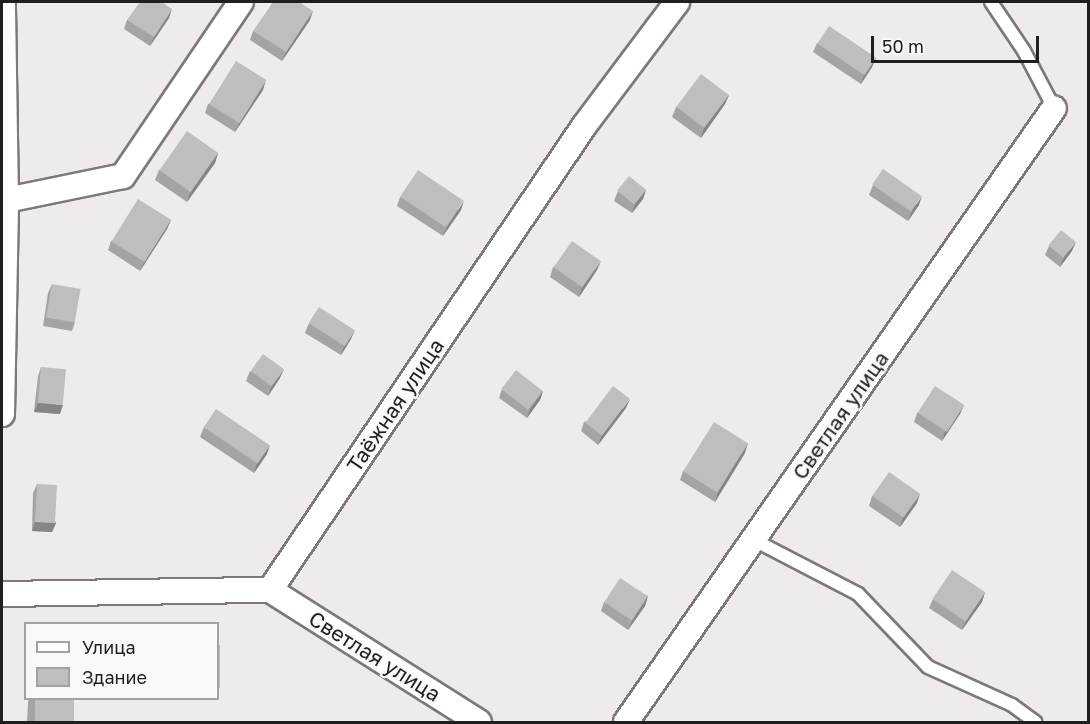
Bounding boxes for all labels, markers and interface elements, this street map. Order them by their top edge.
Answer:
scale bar [874,24,1042,62]
text: 50 m [882,35,924,57]
street label: Таёжная улица [341,334,449,476]
street label: Светлая улица [787,346,893,484]
street label: Светлая улица [305,605,445,707]
legend [24,622,219,700]
text: Улица [82,636,136,658]
text: Здание [82,666,147,688]

